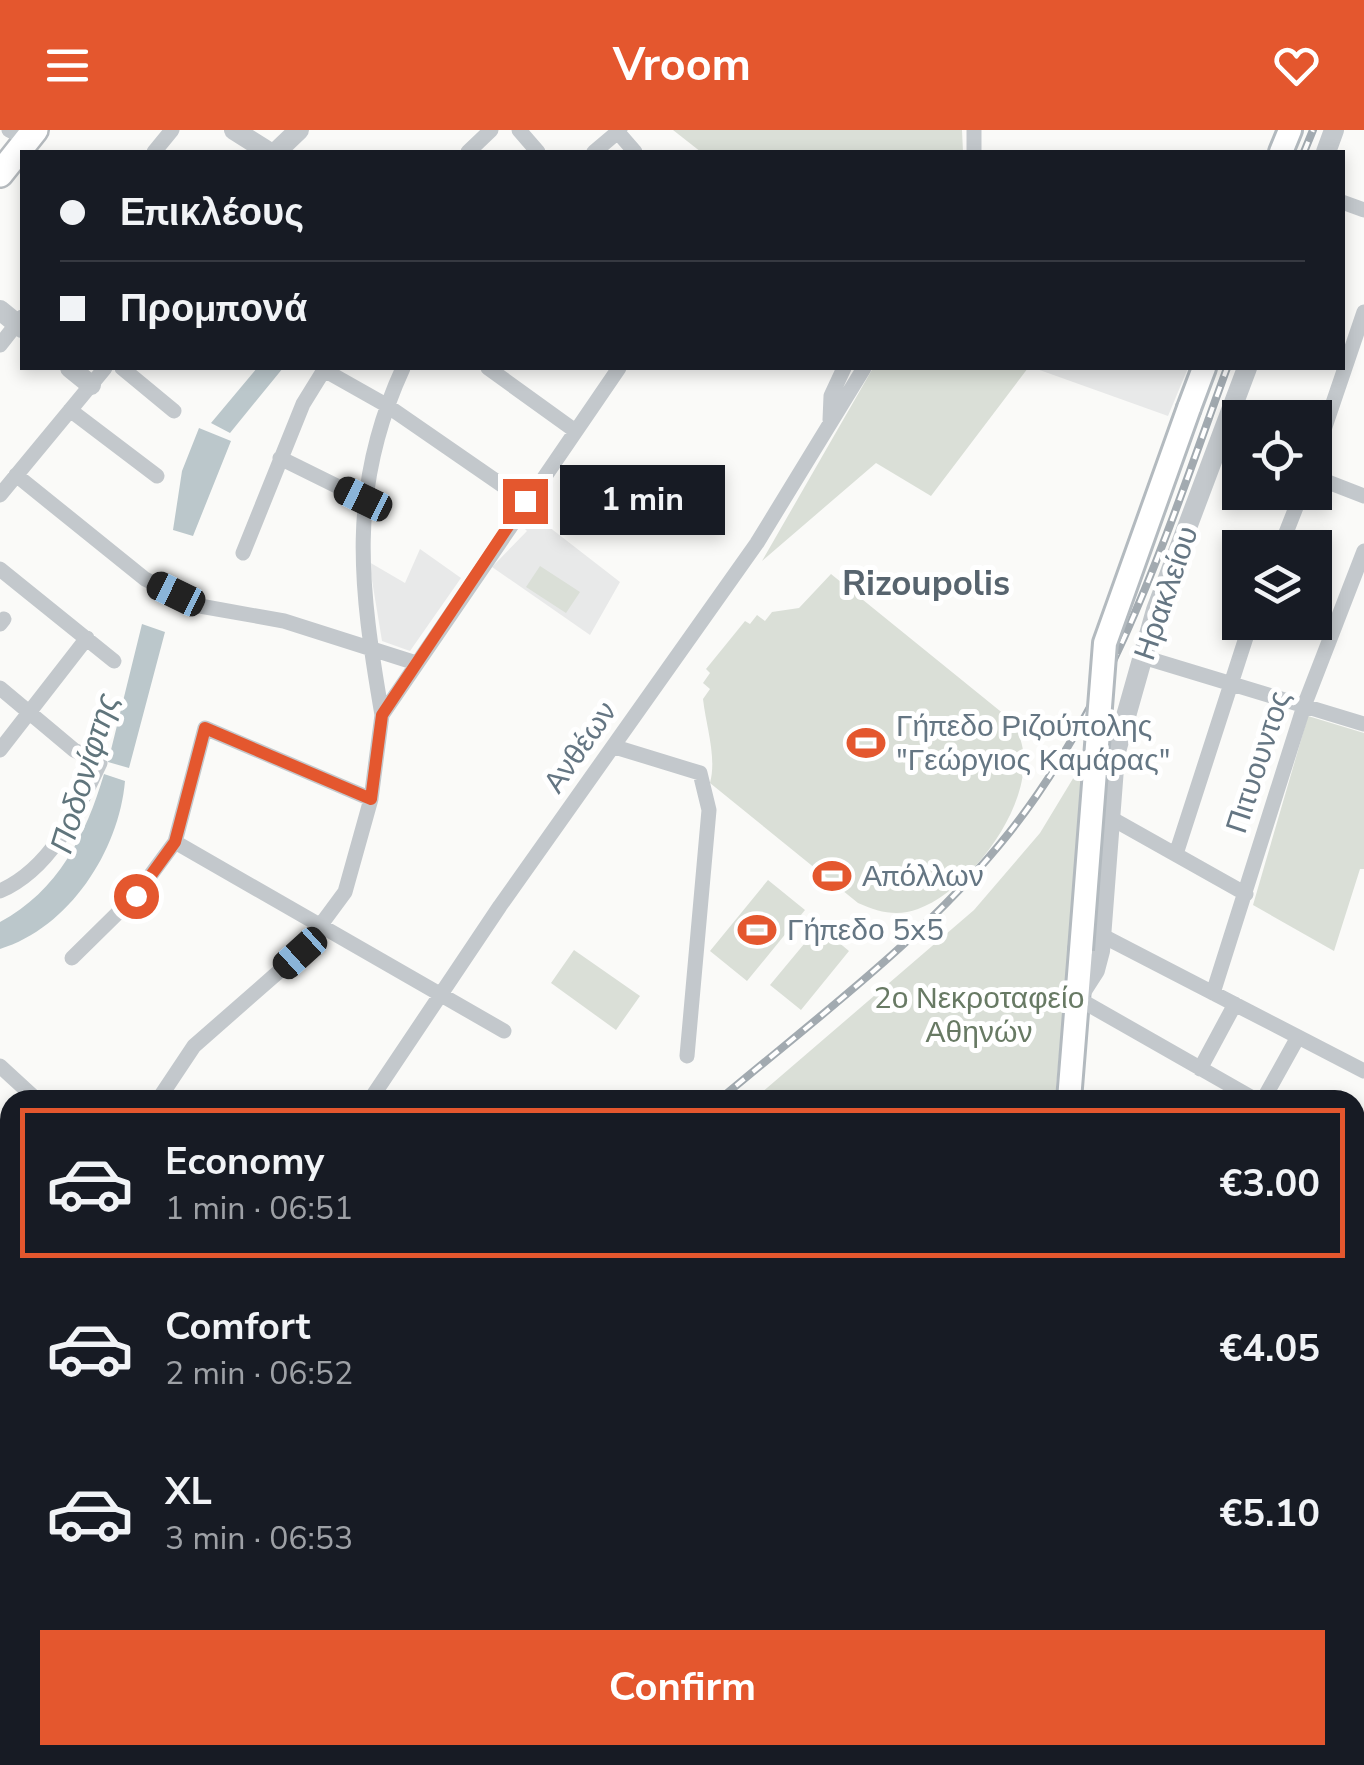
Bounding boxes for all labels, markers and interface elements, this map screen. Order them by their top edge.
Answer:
text: Vroom [613,35,751,96]
icon: menu [40,38,95,93]
icon: heart [1269,38,1324,93]
text: Επικλέους [120,187,304,238]
text: Προμπονά [120,283,307,334]
map controls [1222,400,1332,640]
button: locate [1222,400,1332,510]
callout: 1 min [560,466,725,536]
car [329,472,397,526]
text: 1 min [601,478,684,521]
route end [503,479,548,524]
street label: Ηρακλείου [1124,521,1209,666]
button: layers [1222,530,1332,640]
district label: Rizoupolis [842,560,1010,607]
car [142,567,210,621]
street label: Πιτυουντος [1216,686,1301,839]
water label: Ποδονίφτης [40,687,129,858]
street label: Ανθέων [534,693,627,801]
place label: Γήπεδο Ριζούπολης "Γεώργιος Καμάρας" [896,706,1170,781]
sports icon: Γήπεδο Ριζούπολης "Γεώργιος Καμάρας" [845,722,887,764]
sports icon: Απόλλων [811,855,853,897]
place label: Απόλλων [862,856,984,897]
route start [114,874,159,919]
sports icon: Γήπεδο 5x5 [736,909,778,951]
place label: Γήπεδο 5x5 [787,910,944,951]
car [268,922,332,984]
park label: 2ο Νεκροταφείο Αθηνών [874,978,1084,1053]
text: Economy [165,1136,324,1187]
icon: car [45,1138,135,1228]
text: €3.00 [1219,1158,1320,1209]
text: 1 min · 06:51 [165,1187,353,1230]
text: Comfort [165,1301,310,1352]
icon: car [45,1303,135,1393]
text: €4.05 [1219,1323,1320,1374]
text: 2 min · 06:52 [165,1352,353,1395]
text: XL [165,1466,212,1517]
icon: car [45,1468,135,1558]
text: €5.10 [1219,1488,1320,1539]
text: 3 min · 06:53 [165,1517,353,1560]
button: Confirm [40,1630,1325,1745]

